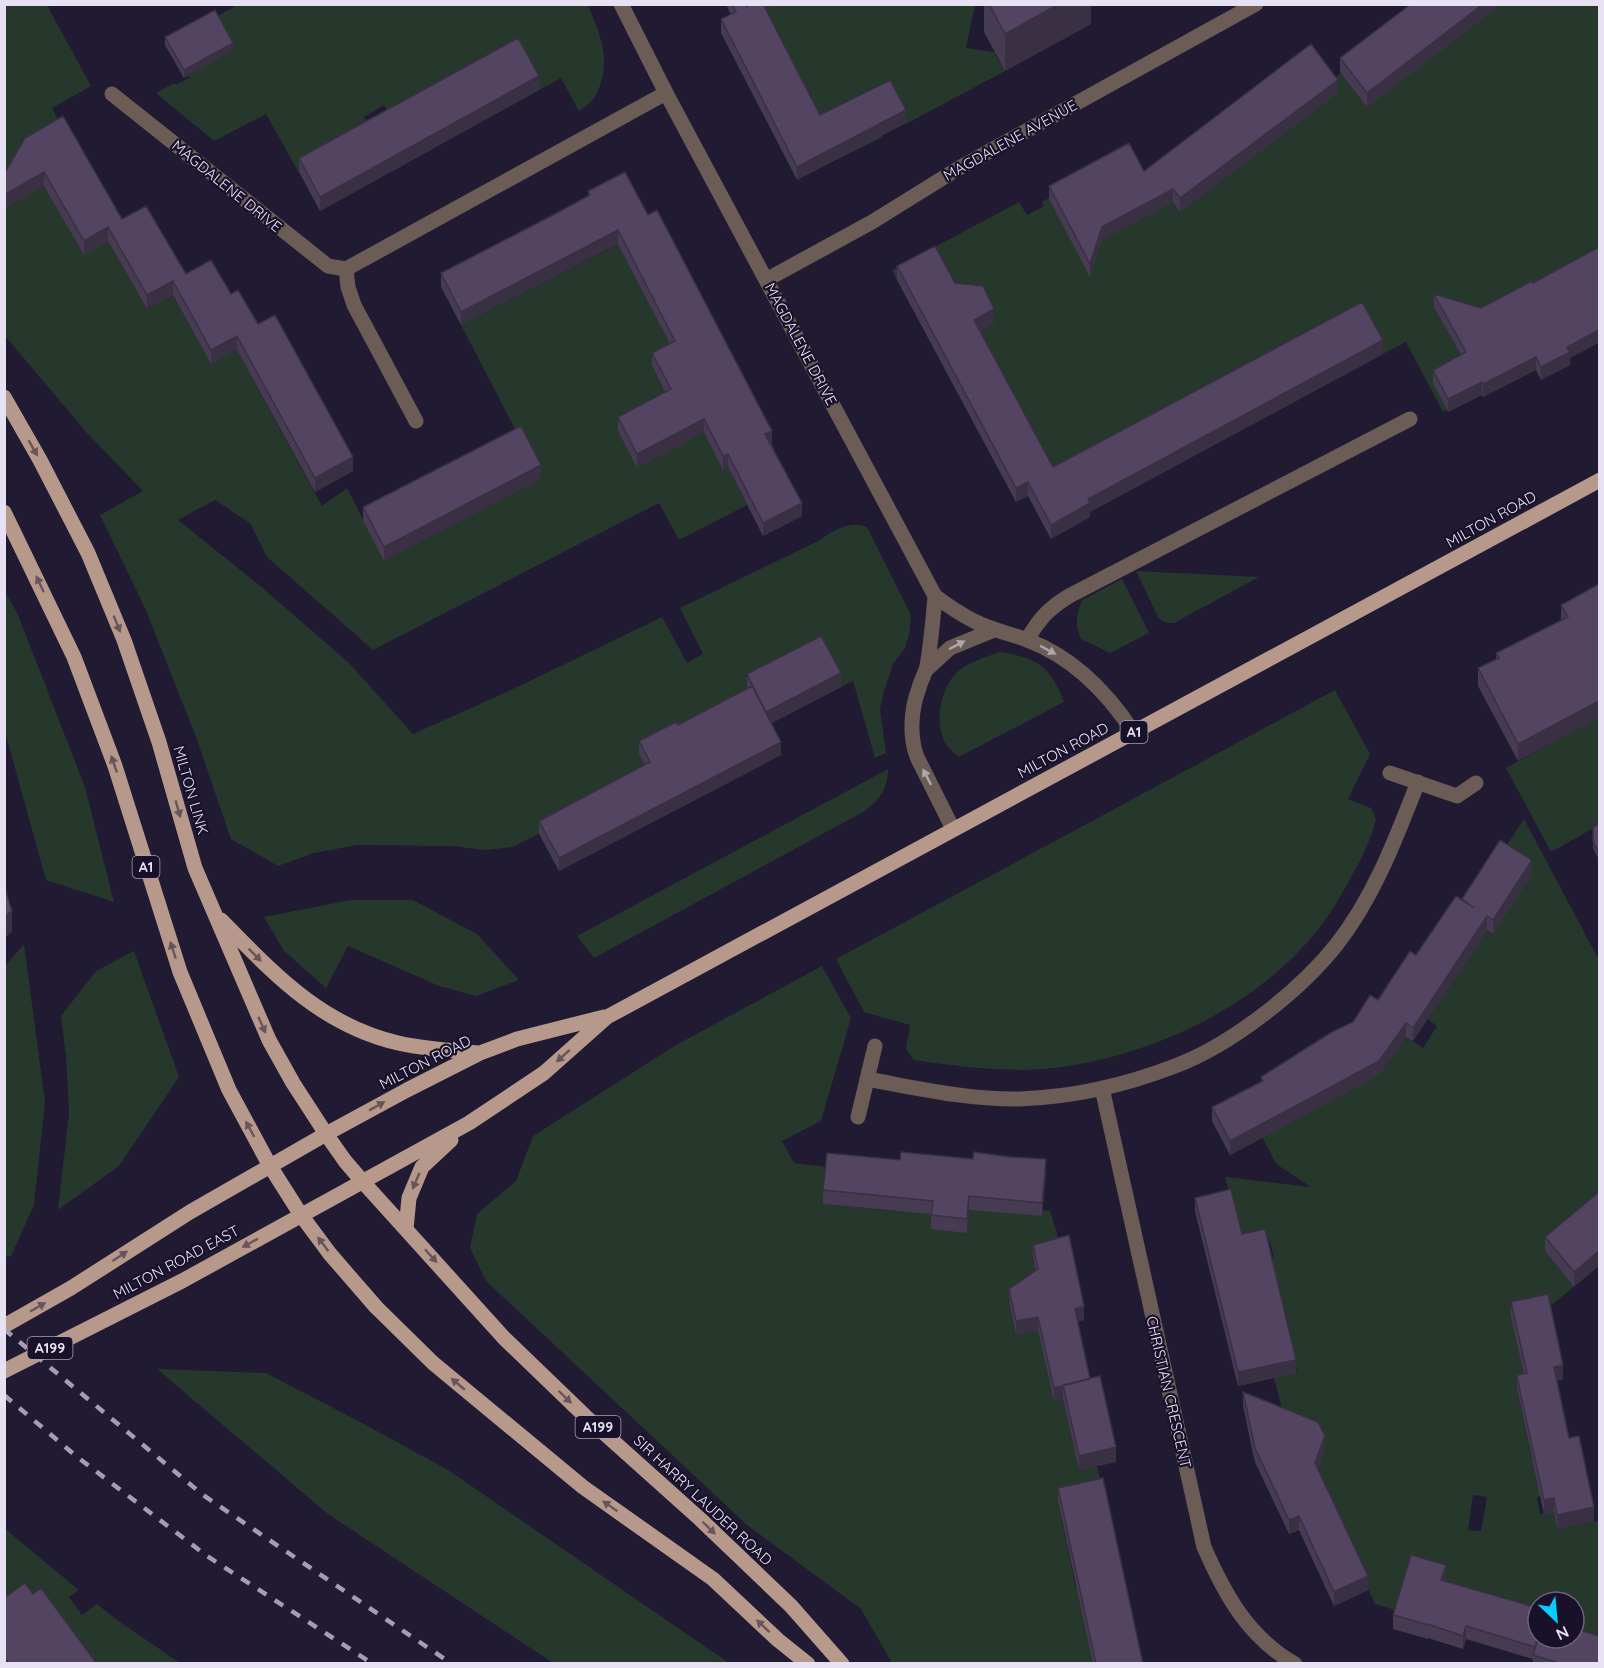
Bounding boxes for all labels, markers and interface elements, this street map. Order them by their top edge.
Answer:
street label: MAGDALENE AVENUE [940,95,1080,185]
street label: MAGDALENE DRIVE [168,136,286,236]
street label: MAGDALENE DRIVE [761,279,841,409]
one-way arrow [28,440,39,456]
street label: MILTON ROAD [1443,486,1540,552]
one-way arrow [35,576,44,593]
one-way arrow [113,615,122,633]
one-way arrow [949,641,966,650]
one-way arrow [1040,645,1057,655]
street label: MILTON ROAD [1014,718,1112,782]
road number: A1 [1120,721,1148,743]
street label: MILTON LINK [169,744,213,836]
one-way arrow [109,755,119,773]
one-way arrow [922,768,932,785]
one-way arrow [174,800,183,818]
road number: A1 [132,856,160,878]
one-way arrow [168,941,177,959]
one-way arrow [248,948,262,962]
one-way arrow [258,1017,267,1034]
street label: MILTON ROAD [376,1031,474,1093]
one-way arrow [556,1049,571,1062]
one-way arrow [369,1101,386,1111]
one-way arrow [245,1120,255,1137]
one-way arrow [411,1173,421,1191]
street label: MILTON ROAD EAST [110,1221,242,1303]
one-way arrow [317,1237,329,1253]
one-way arrow [241,1238,258,1248]
one-way arrow [424,1248,437,1263]
one-way arrow [112,1251,128,1262]
one-way arrow [29,1302,46,1312]
street label: CHRISTIAN CRESCENT [1142,1314,1196,1470]
road number: A199 [28,1337,72,1359]
one-way arrow [450,1378,466,1391]
one-way arrow [558,1390,573,1404]
road number: A199 [576,1416,620,1438]
street label: SIR HARRY LAUDER ROAD [630,1431,776,1569]
one-way arrow [603,1500,619,1512]
one-way arrow [702,1521,716,1535]
north arrow [1526,1590,1586,1650]
one-way arrow [757,1620,771,1634]
text: N [1553,1622,1572,1645]

